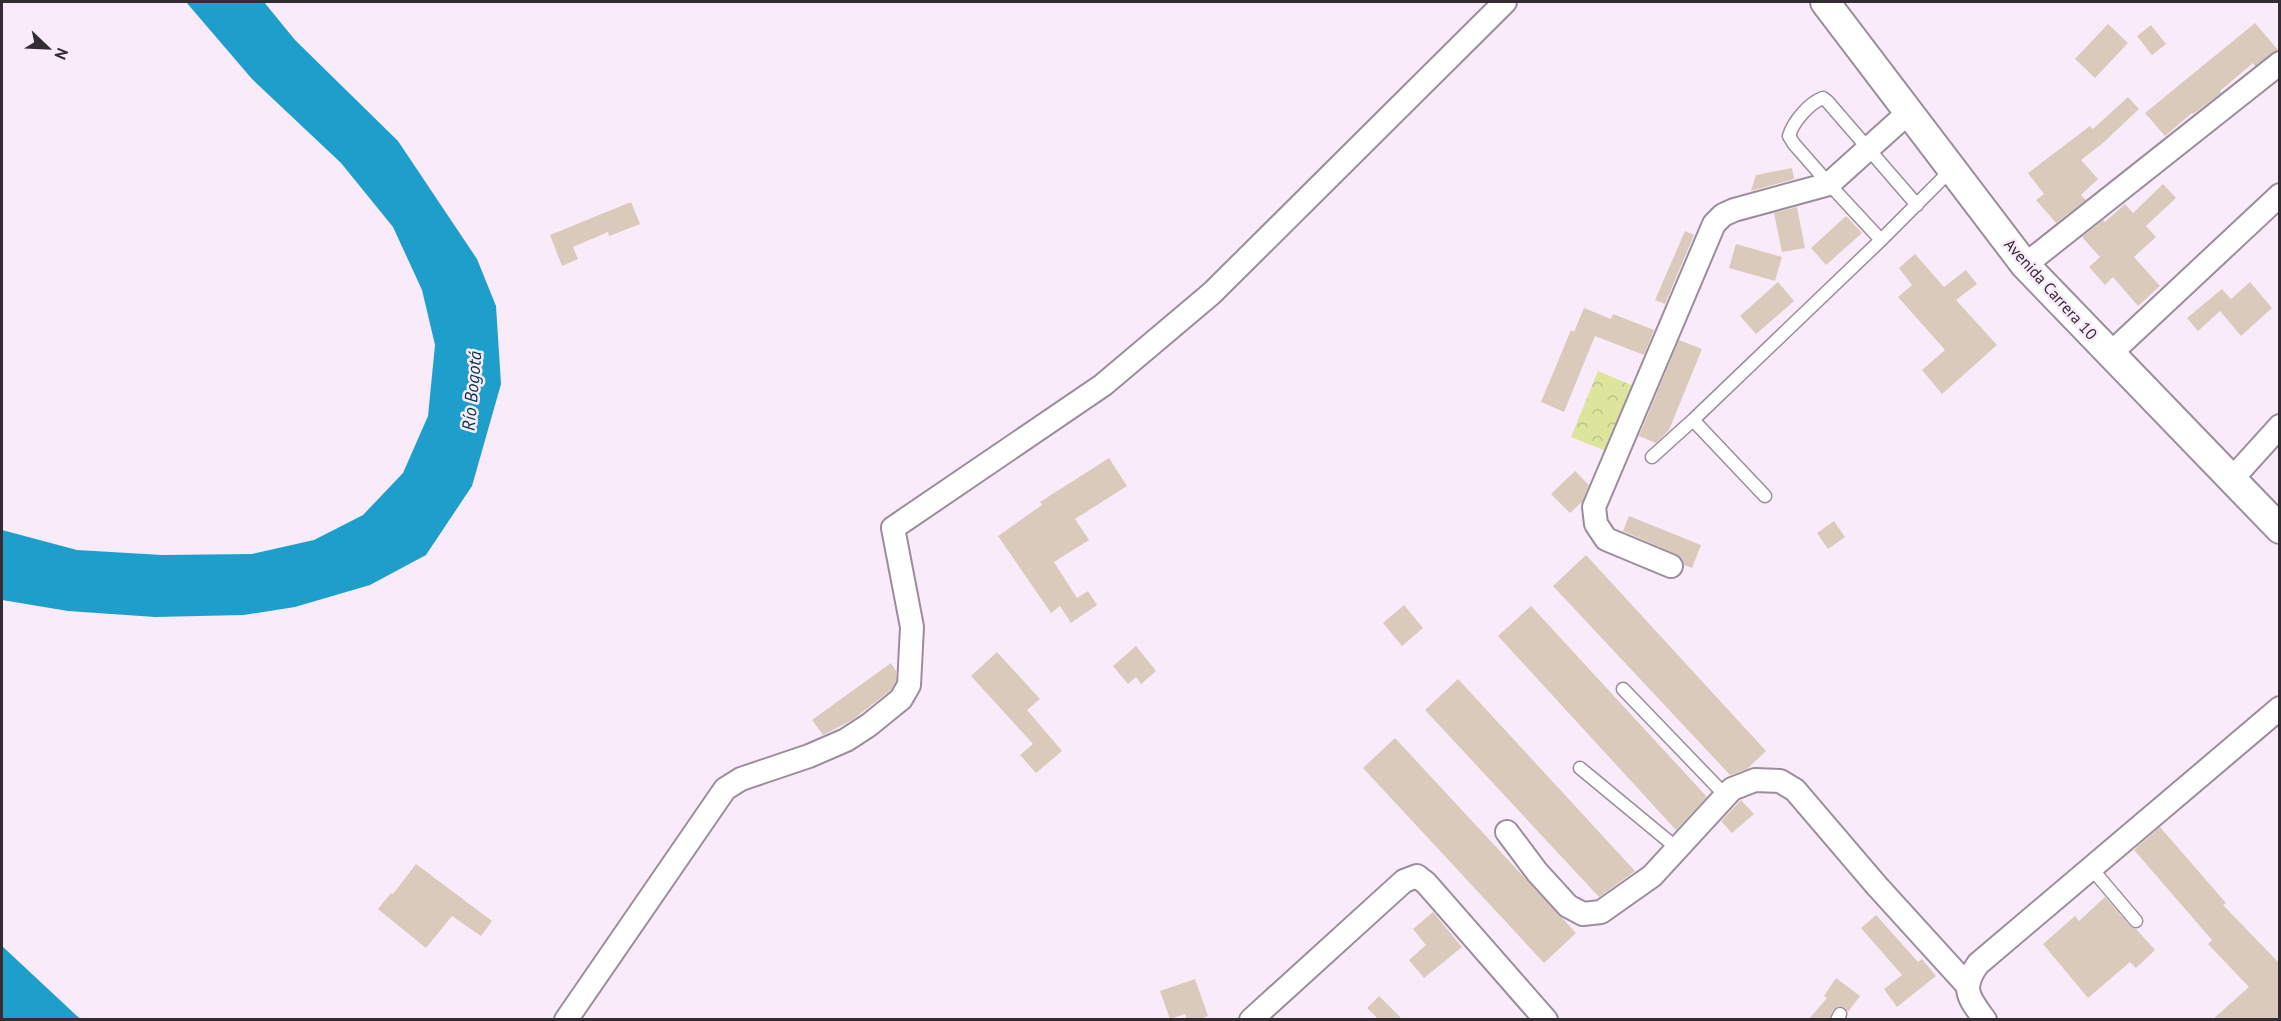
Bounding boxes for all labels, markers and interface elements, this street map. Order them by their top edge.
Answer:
north arrow [18,18,78,78]
text: N [51,45,73,63]
street label: Avenida Carrera 10 [2000,234,2102,344]
water label: Río Bogotá [457,350,486,432]

